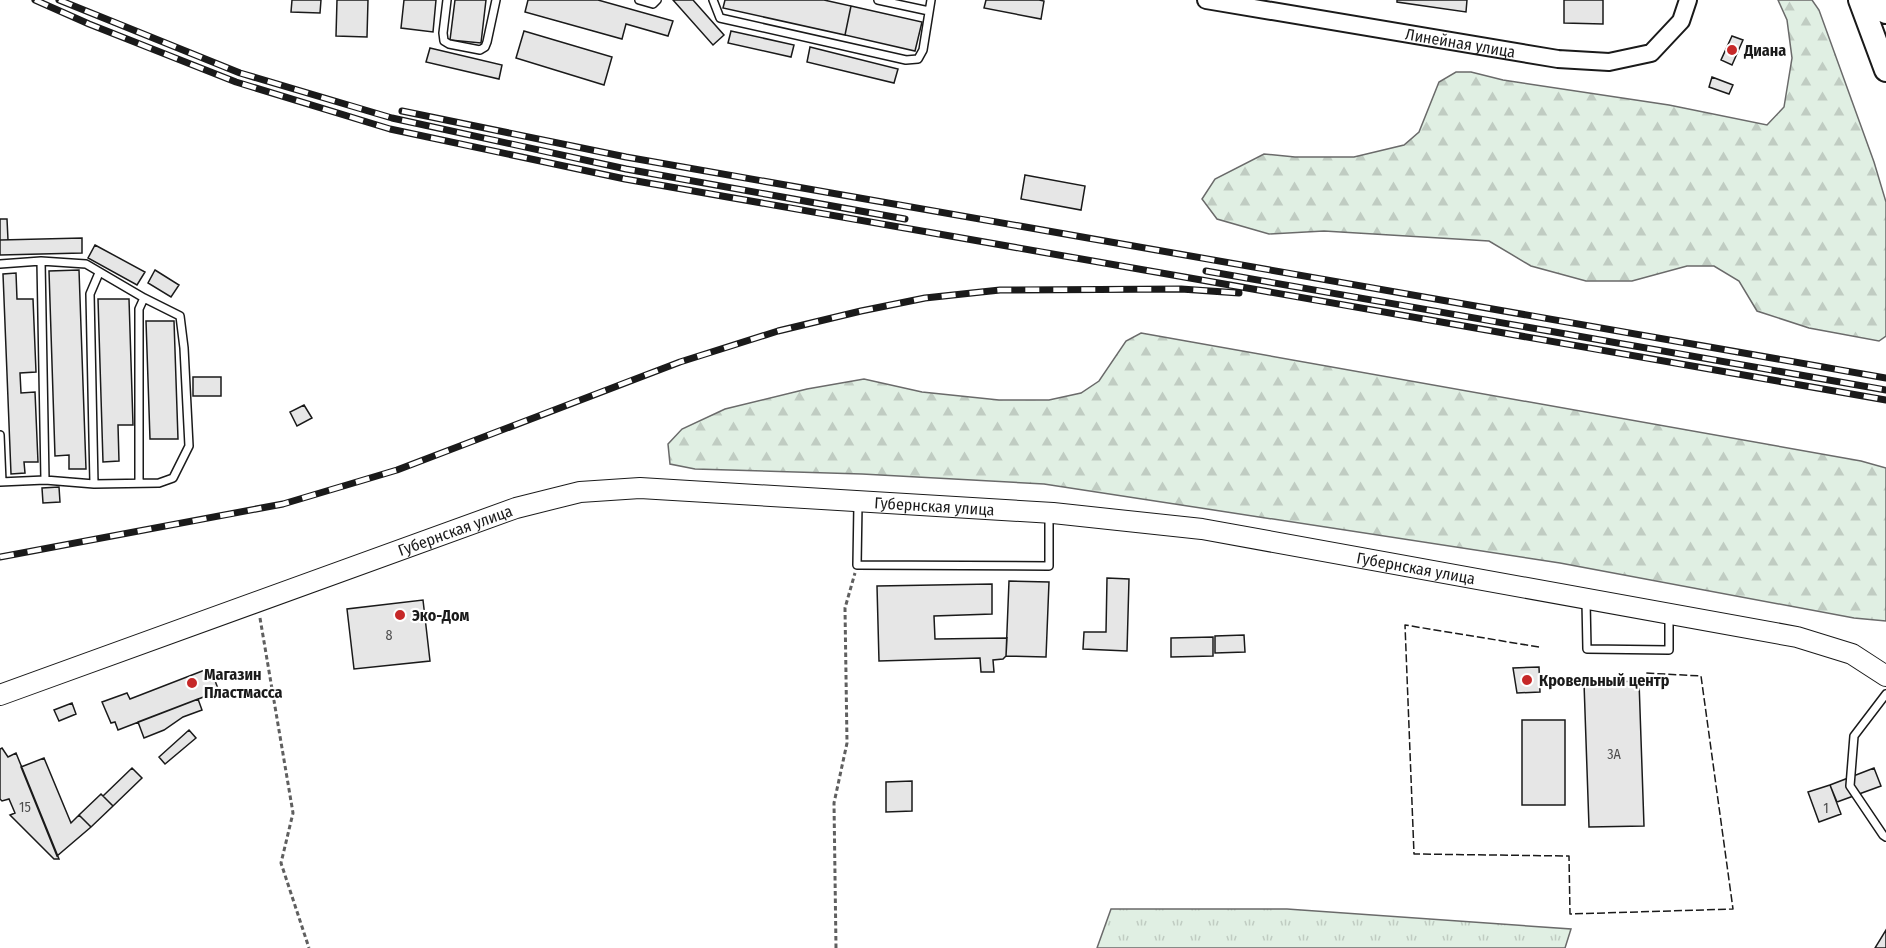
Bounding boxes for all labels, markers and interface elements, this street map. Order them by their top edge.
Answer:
street label: Линейная улица [1404,25,1517,62]
place label: Диана [1743,41,1786,60]
marker: Диана [1725,43,1739,57]
street label: Губернская улица [874,493,995,519]
street label: Губернская улица [395,501,515,560]
street label: Губернская улица [1355,548,1477,588]
place label: Эко-Дом [412,606,470,625]
marker: Эко-Дом [393,608,407,622]
house number: 8 [386,627,393,644]
place label: Магазин Пластмасса [204,665,283,702]
place label: Кровельный центр [1539,671,1670,690]
marker: Кровельный центр [1520,673,1534,687]
marker: Магазин Пластмасса [185,676,199,690]
house number: 3А [1607,746,1621,763]
house number: 15 [19,799,31,816]
house number: 1 [1823,800,1829,817]

